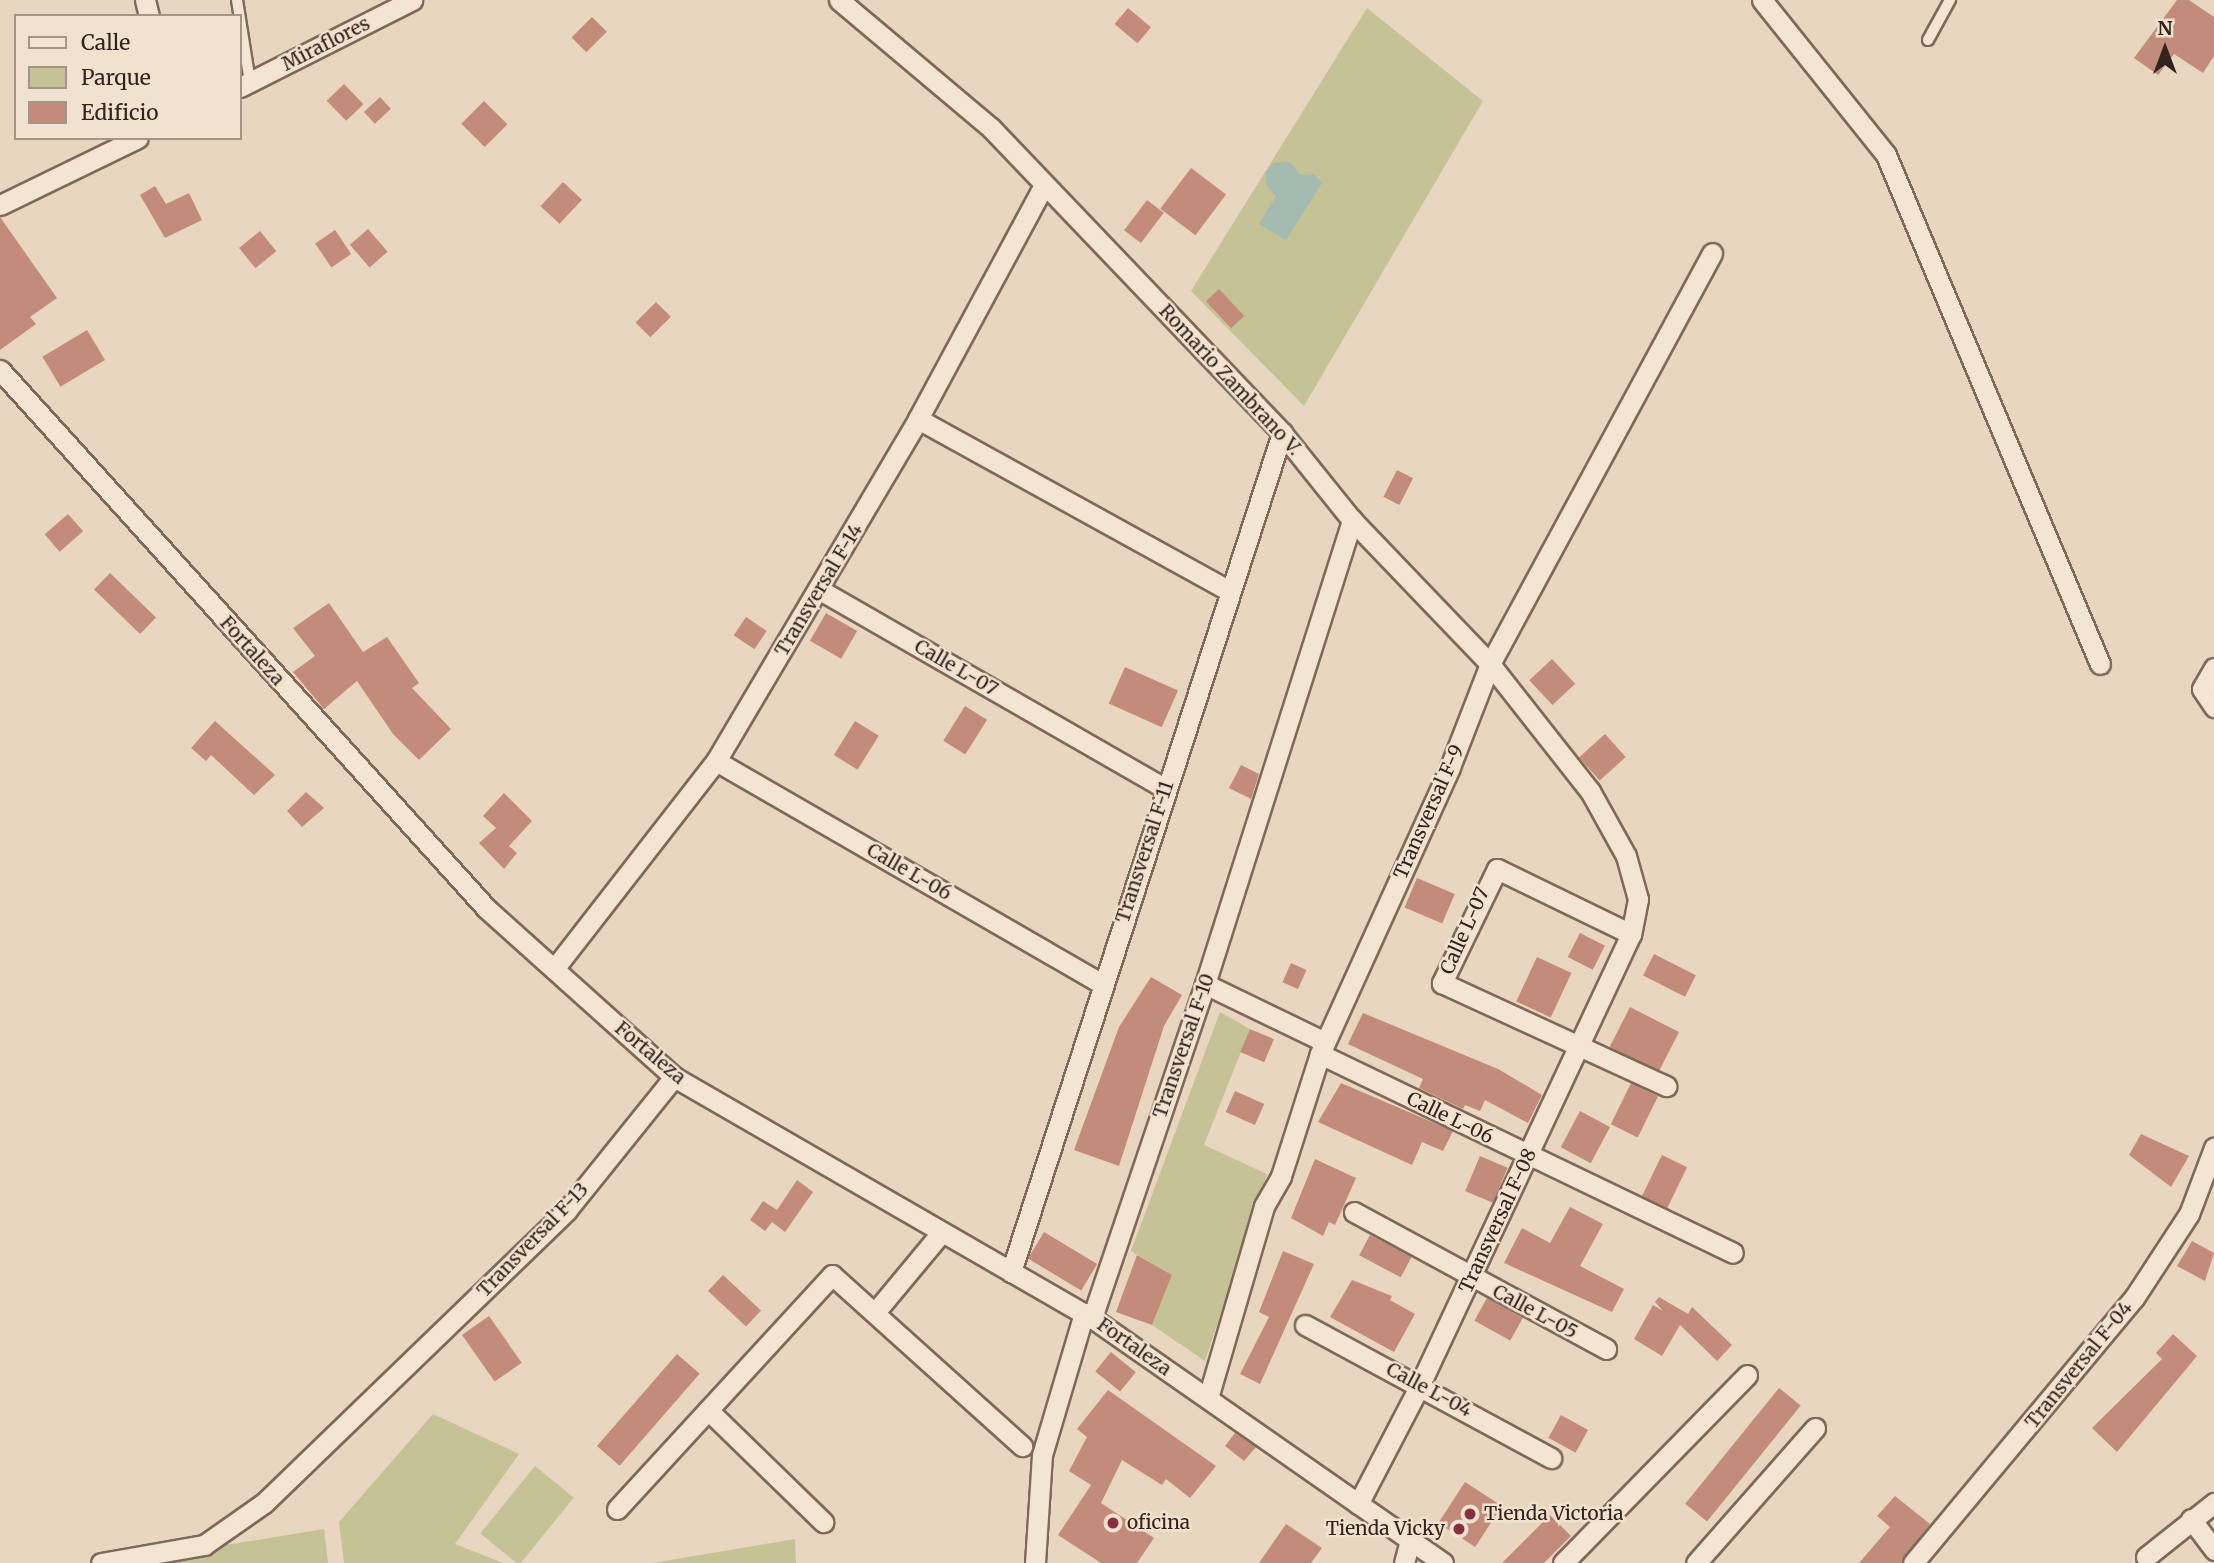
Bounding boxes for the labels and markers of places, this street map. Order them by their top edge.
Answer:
place label: Tienda Victoria [1484,1503,1623,1525]
marker: Tienda Victoria [1462,1506,1478,1522]
place label: oficina [1127,1512,1190,1534]
marker: oficina [1105,1515,1121,1531]
place label: Tienda Vicky [1326,1518,1445,1540]
marker: Tienda Vicky [1451,1521,1467,1537]

